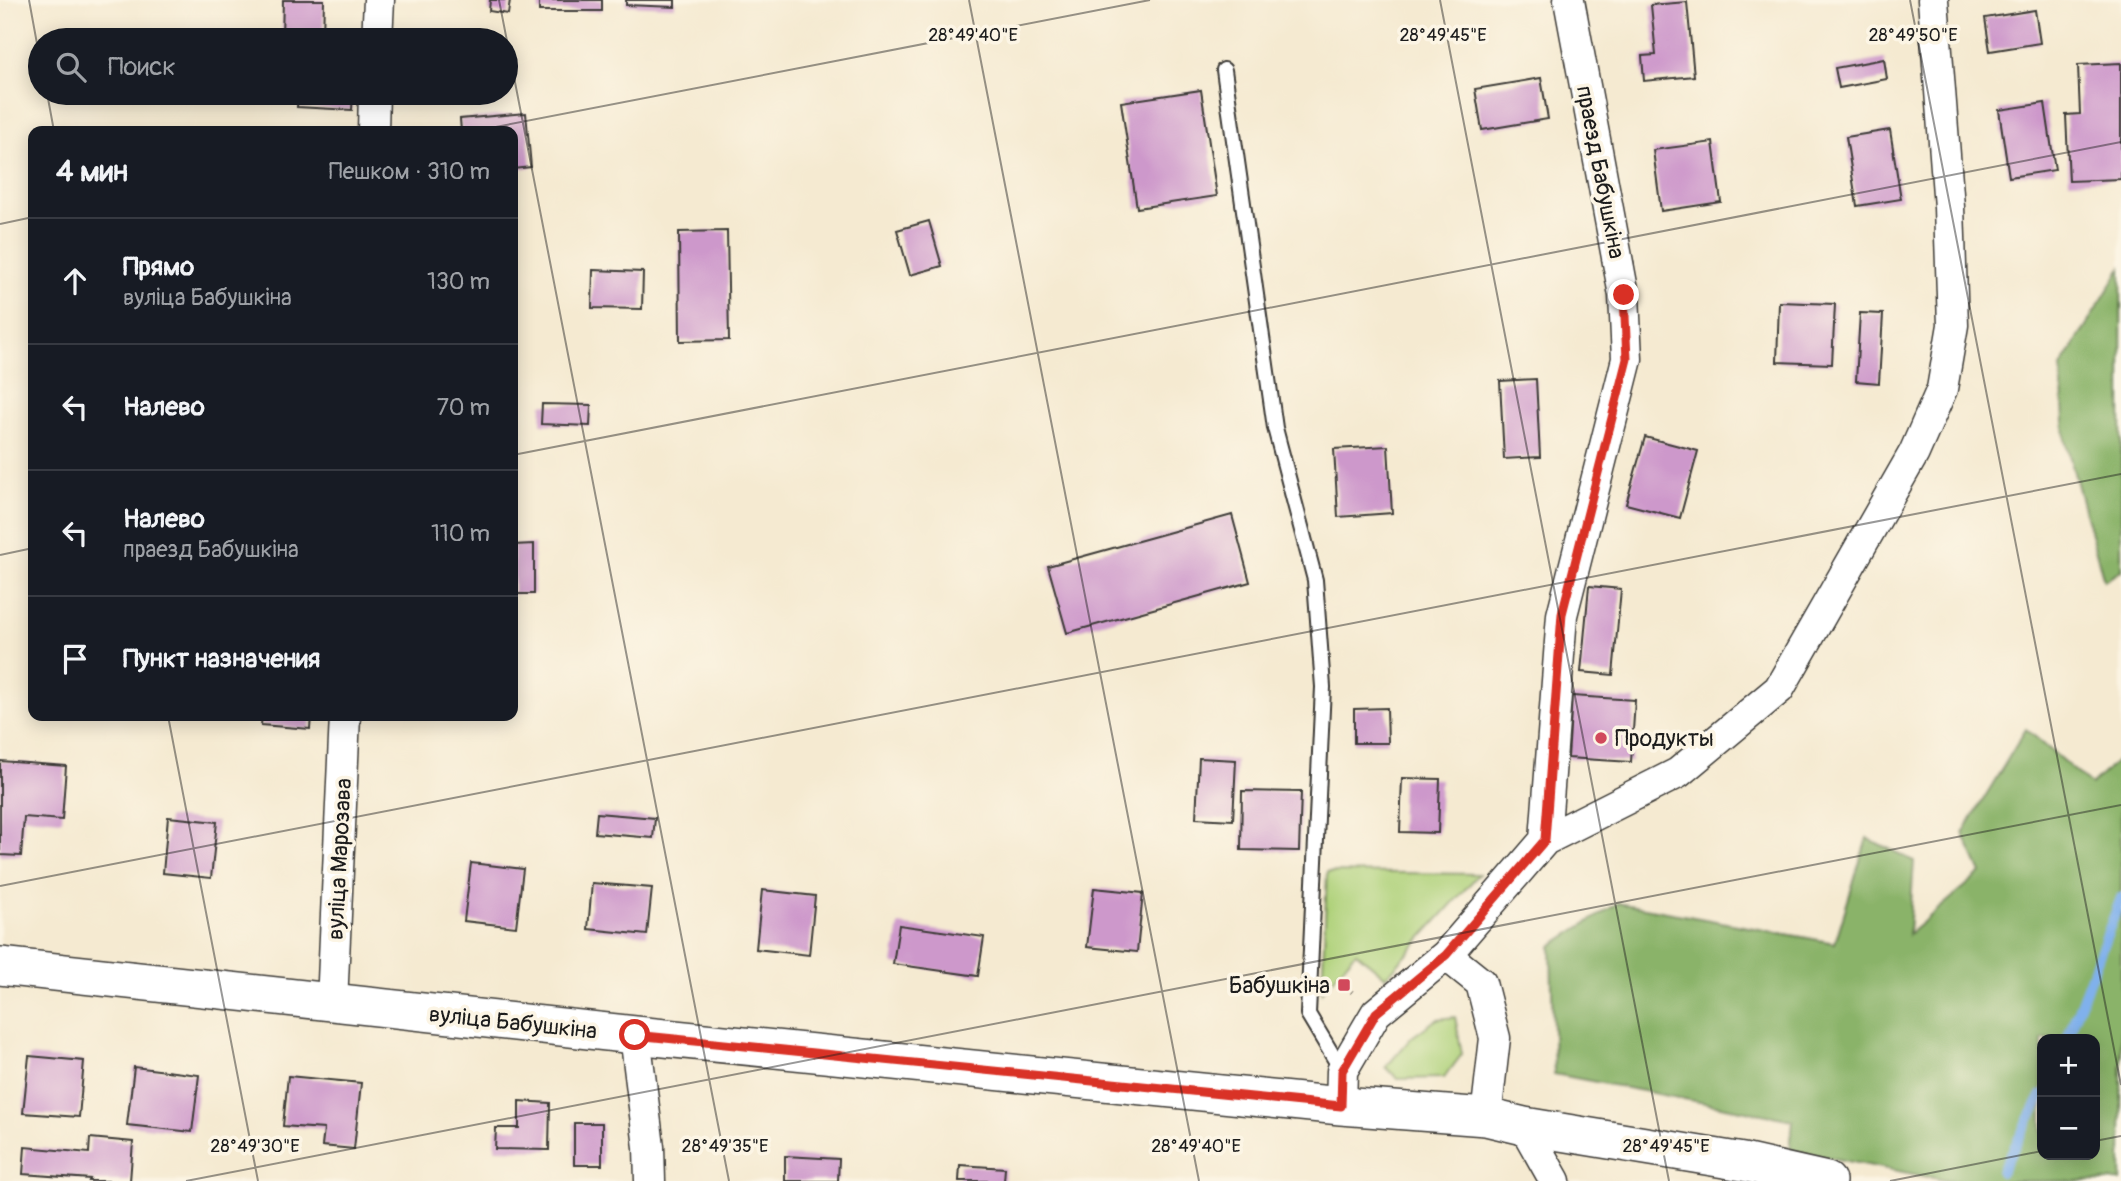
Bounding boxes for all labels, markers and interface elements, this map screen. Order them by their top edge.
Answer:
text: 28°49'40"E [928,24,1018,47]
text: 28°49'45"E [1399,24,1487,47]
text: 28°49'50"E [1868,24,1958,47]
search box [28,28,518,105]
icon: search [52,48,90,86]
text: Поиск [108,51,176,83]
street label: праезд Бабушкіна [1570,83,1632,261]
text: 4 мин [56,153,128,190]
text: Пешком · 310 m [329,157,490,186]
text: Прямо [123,251,194,283]
icon: ahead [56,262,94,300]
text: 130 m [427,267,490,296]
route end [1608,279,1639,310]
text: вуліца Бабушкіна [123,283,292,312]
icon: left [56,388,94,426]
text: Налево [123,391,205,423]
text: 70 m [437,393,490,422]
text: Налево [123,503,205,535]
icon: left [56,514,94,552]
text: 110 m [431,519,490,548]
text: праезд Бабушкіна [123,535,299,564]
icon: arrive [56,640,94,678]
text: Пункт назначения [123,643,320,675]
place label: Продукты [1615,724,1714,753]
marker: Продукты [1593,730,1609,746]
street label: вуліца Марозава [321,778,358,941]
place label: Бабушкіна [1229,971,1330,1000]
marker: Бабушкіна [1336,977,1352,993]
street label: вуліца Бабушкіна [428,999,598,1046]
route start [619,1019,650,1050]
map controls [2037,1034,2100,1160]
button: + [2037,1034,2100,1097]
button: − [2037,1097,2100,1160]
text: 28°49'30"E [210,1135,300,1158]
text: 28°49'35"E [682,1135,768,1158]
text: 28°49'40"E [1151,1135,1241,1158]
text: 28°49'45"E [1622,1135,1710,1158]

